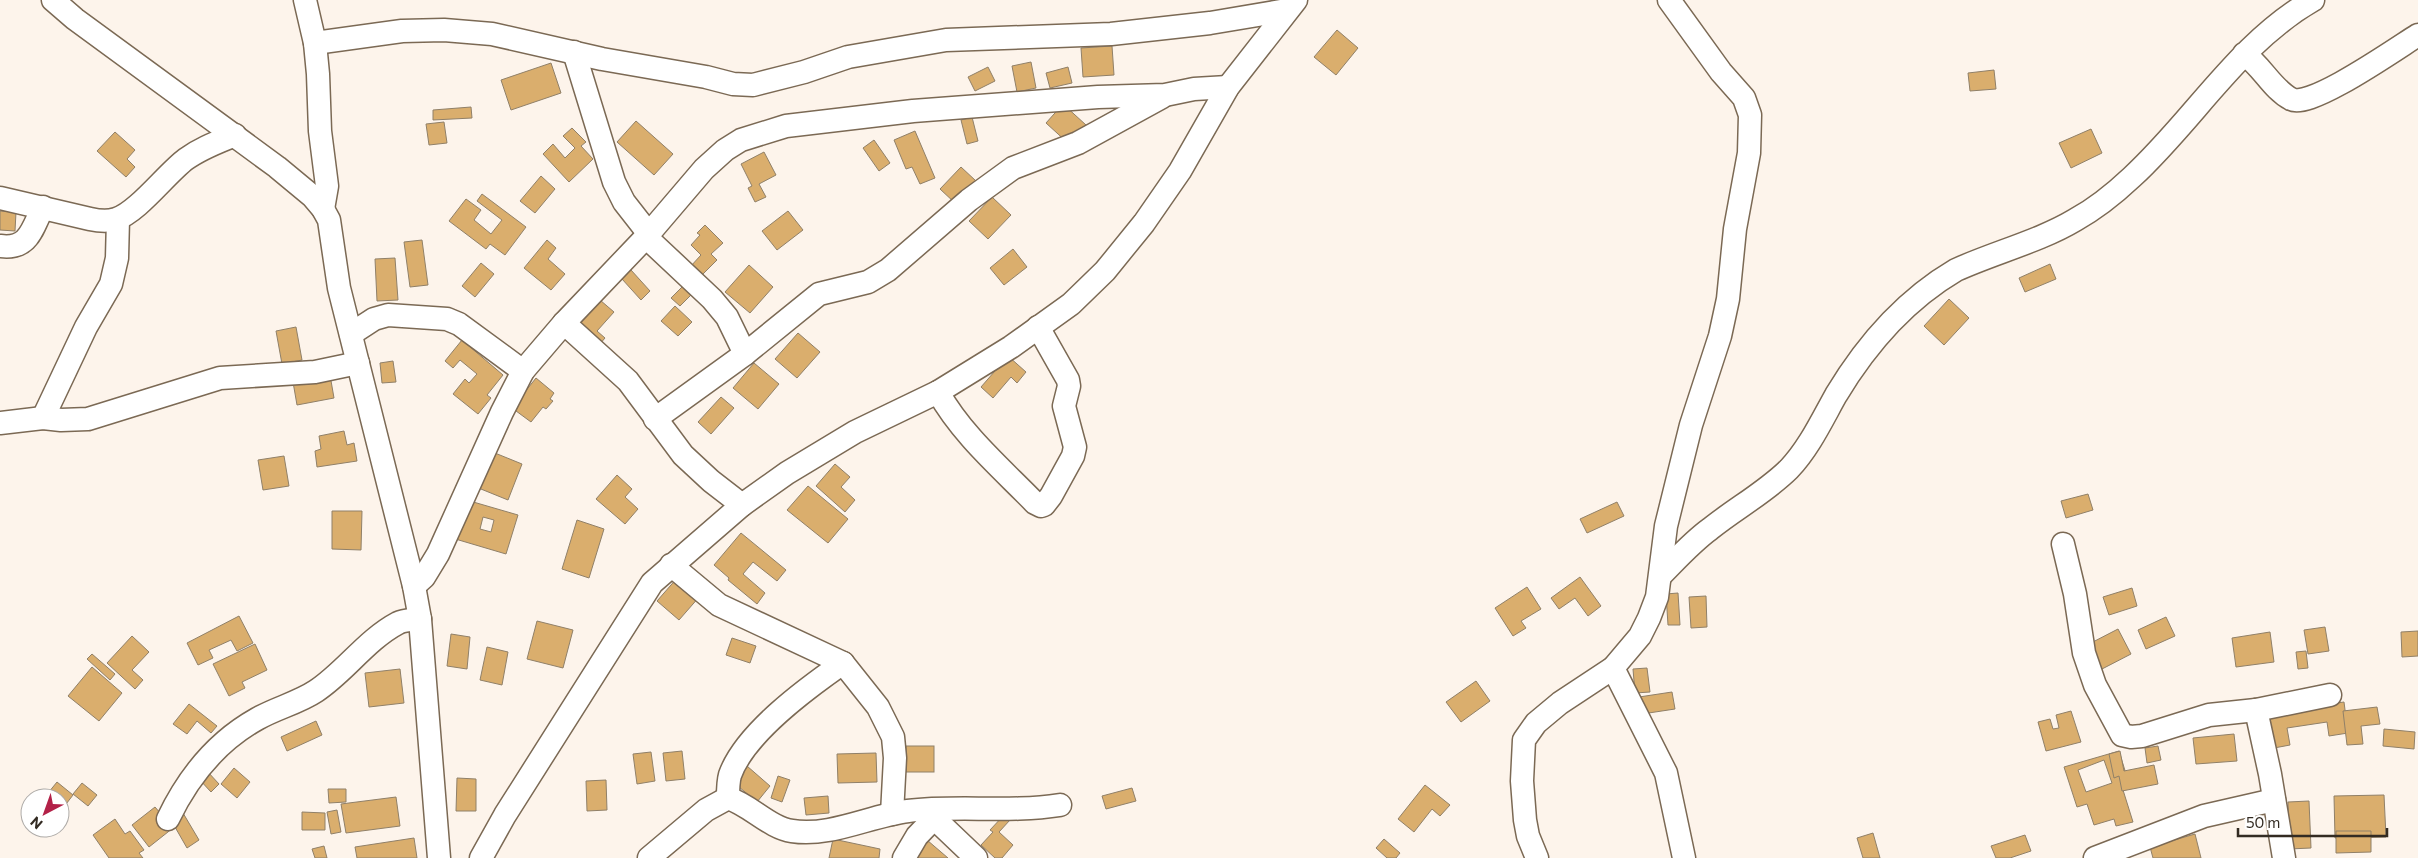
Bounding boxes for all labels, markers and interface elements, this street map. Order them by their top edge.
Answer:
north arrow [20,788,70,838]
scale bar [2238,806,2387,838]
text: N [27,813,46,833]
text: 50 m [2246,813,2280,831]

